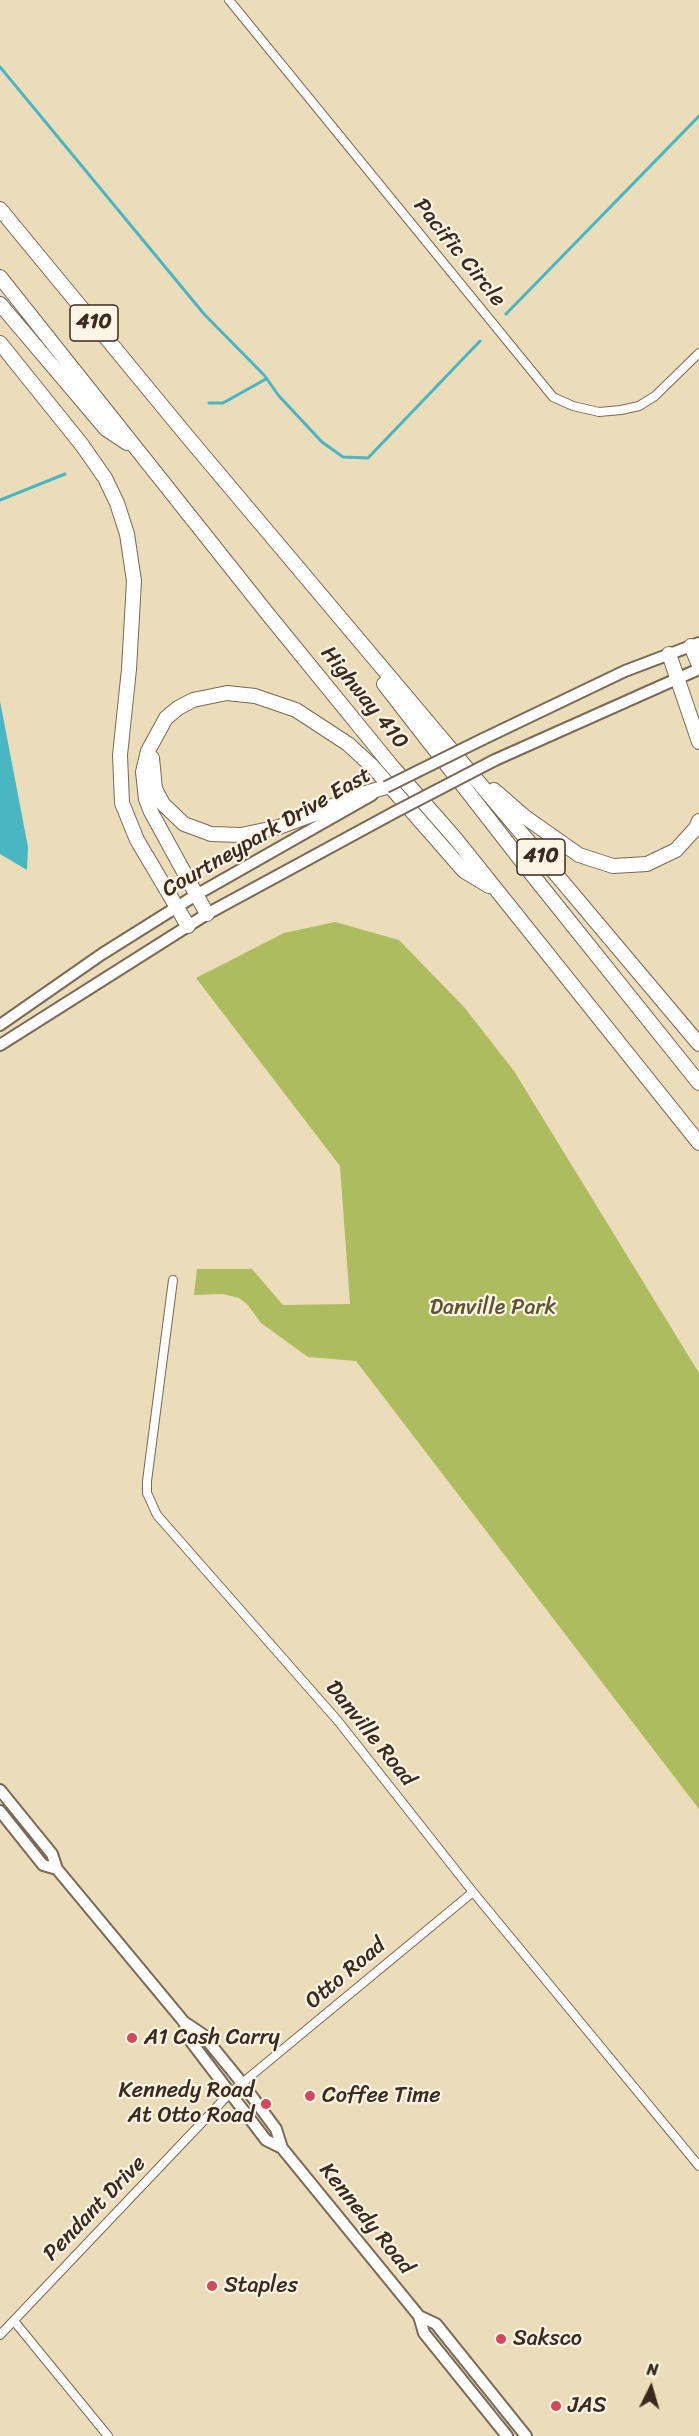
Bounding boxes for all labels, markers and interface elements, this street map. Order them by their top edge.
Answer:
street label: Pacific Circle [407,193,511,313]
road number: 410 [70,305,118,341]
street label: Highway 410 [314,641,414,755]
street label: Courtneypark Drive East [158,762,376,904]
road number: 410 [517,839,565,875]
park label: Danville Park [430,1295,556,1321]
street label: Danville Road [319,1676,421,1792]
street label: Otto Road [301,1933,391,2015]
place label: A1 Cash Carry [144,2025,280,2051]
marker: A1 Cash Carry [125,2031,139,2045]
place label: Kennedy Road At Otto Road [118,2078,254,2130]
place label: Coffee Time [322,2083,441,2109]
marker: Coffee Time [303,2089,317,2103]
marker: Kennedy Road At Otto Road [259,2097,273,2111]
street label: Pendant Drive [38,2151,152,2267]
street label: Kennedy Road [313,2158,419,2280]
place label: Staples [224,2273,298,2299]
marker: Staples [205,2279,219,2293]
place label: Saksco [513,2326,582,2352]
marker: Saksco [494,2332,508,2346]
text: N [646,2355,659,2384]
north arrow [621,2358,681,2418]
place label: JAS [568,2393,607,2419]
marker: JAS [549,2399,563,2413]

